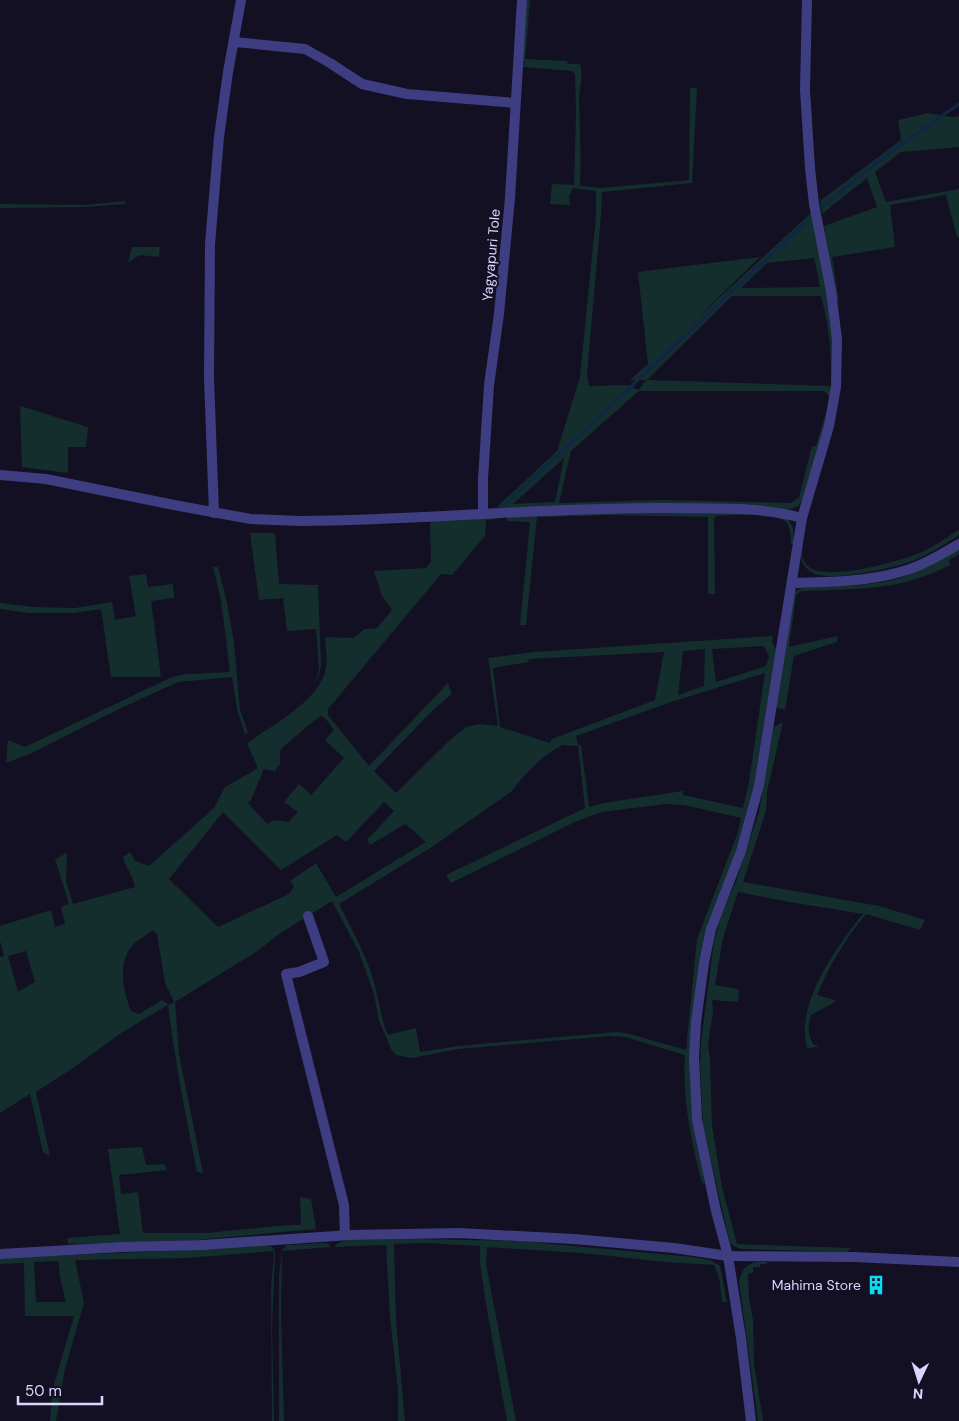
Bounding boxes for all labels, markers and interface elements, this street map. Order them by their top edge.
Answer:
street label: Yagyapuri Tole [478,208,504,302]
building icon: Mahima Store [865,1274,887,1296]
place label: Mahima Store [772,1276,861,1294]
north arrow [894,1356,944,1406]
scale bar [18,1374,101,1406]
text: 50 m [25,1381,62,1401]
text: N [912,1385,924,1403]

